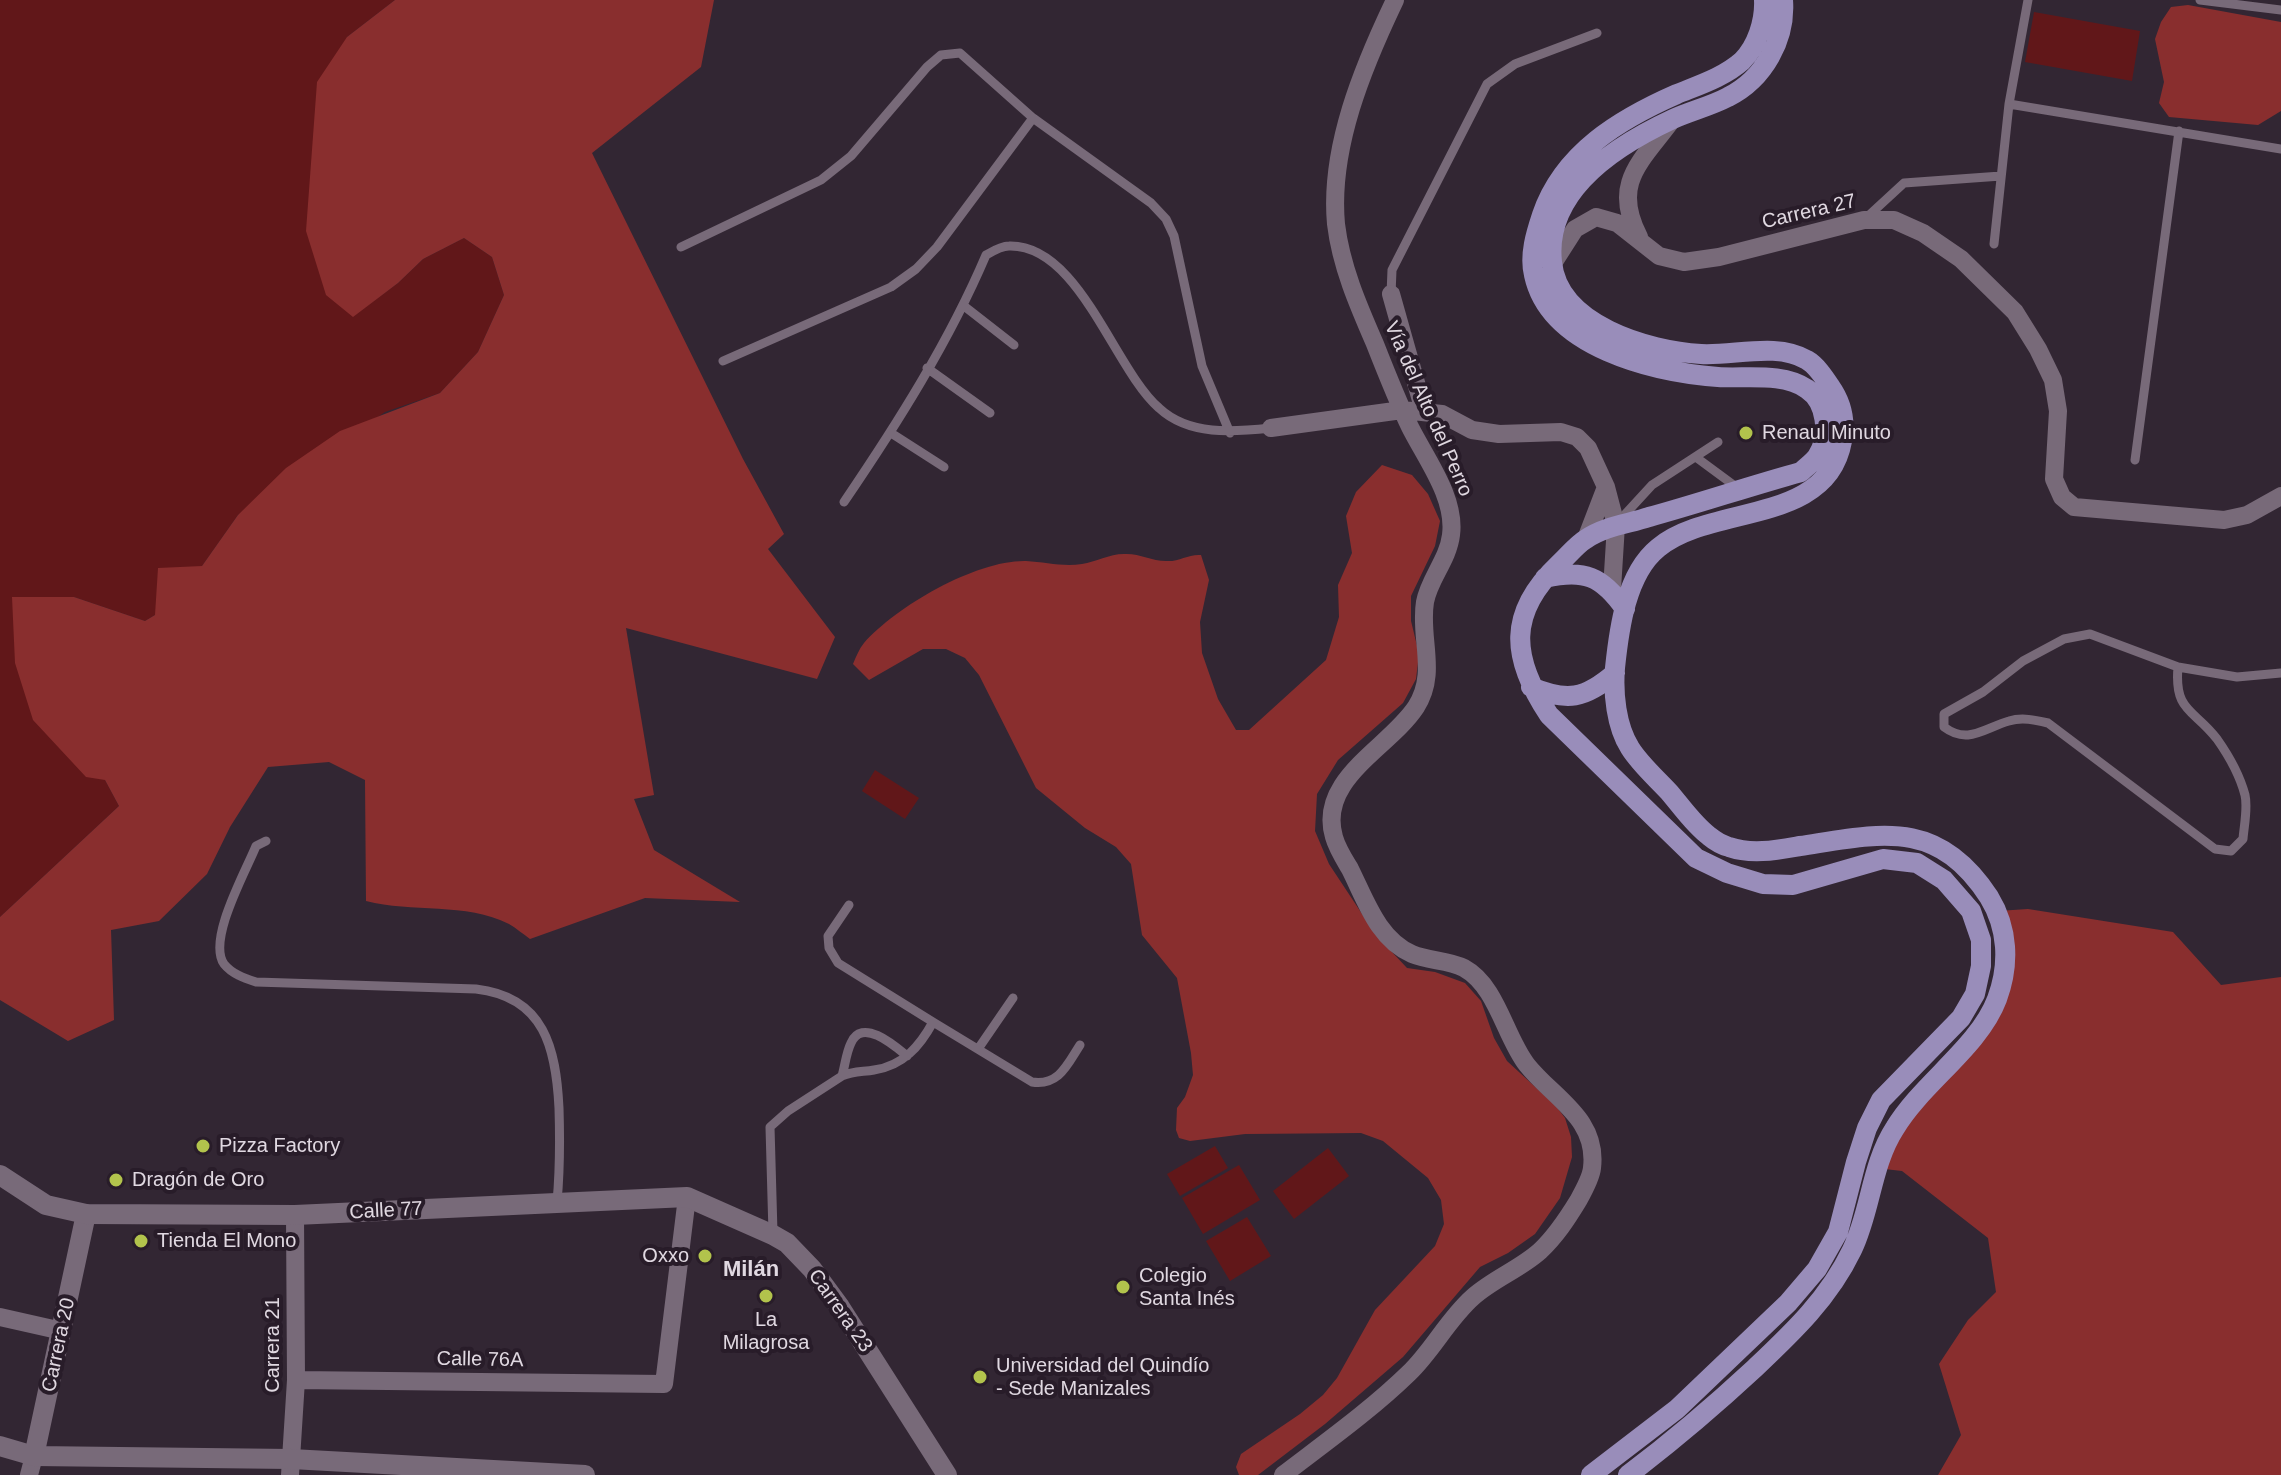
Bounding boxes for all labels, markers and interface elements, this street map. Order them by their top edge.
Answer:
street label: Carrera 27 [1760,190,1858,234]
street label: Vía del Alto del Perro [1379,318,1477,500]
place label: Renaul Minuto [1762,421,1891,445]
marker: Renaul Minuto [1737,424,1755,442]
place label: Pizza Factory [219,1134,340,1158]
marker: Pizza Factory [194,1137,212,1155]
place label: Dragón de Oro [132,1168,264,1192]
marker: Dragón de Oro [107,1171,125,1189]
street label: Calle 77 [349,1197,423,1225]
place label: Tienda El Mono [157,1229,296,1253]
marker: Tienda El Mono [132,1232,150,1250]
place label: Oxxo [642,1244,689,1268]
marker: Oxxo [696,1247,714,1265]
district label: Milán [723,1257,779,1283]
place label: Colegio Santa Inés [1139,1264,1235,1311]
street label: Carrera 23 [803,1265,877,1357]
marker: Colegio Santa Inés [1114,1278,1132,1296]
marker: La Milagrosa [757,1287,775,1305]
street label: Carrera 20 [37,1296,81,1394]
street label: Carrera 21 [261,1297,285,1393]
place label: La Milagrosa [723,1308,809,1355]
street label: Calle 76A [436,1347,524,1373]
place label: Universidad del Quindío - Sede Manizales [996,1354,1209,1401]
marker: Universidad del Quindío - Sede Manizales [971,1368,989,1386]

